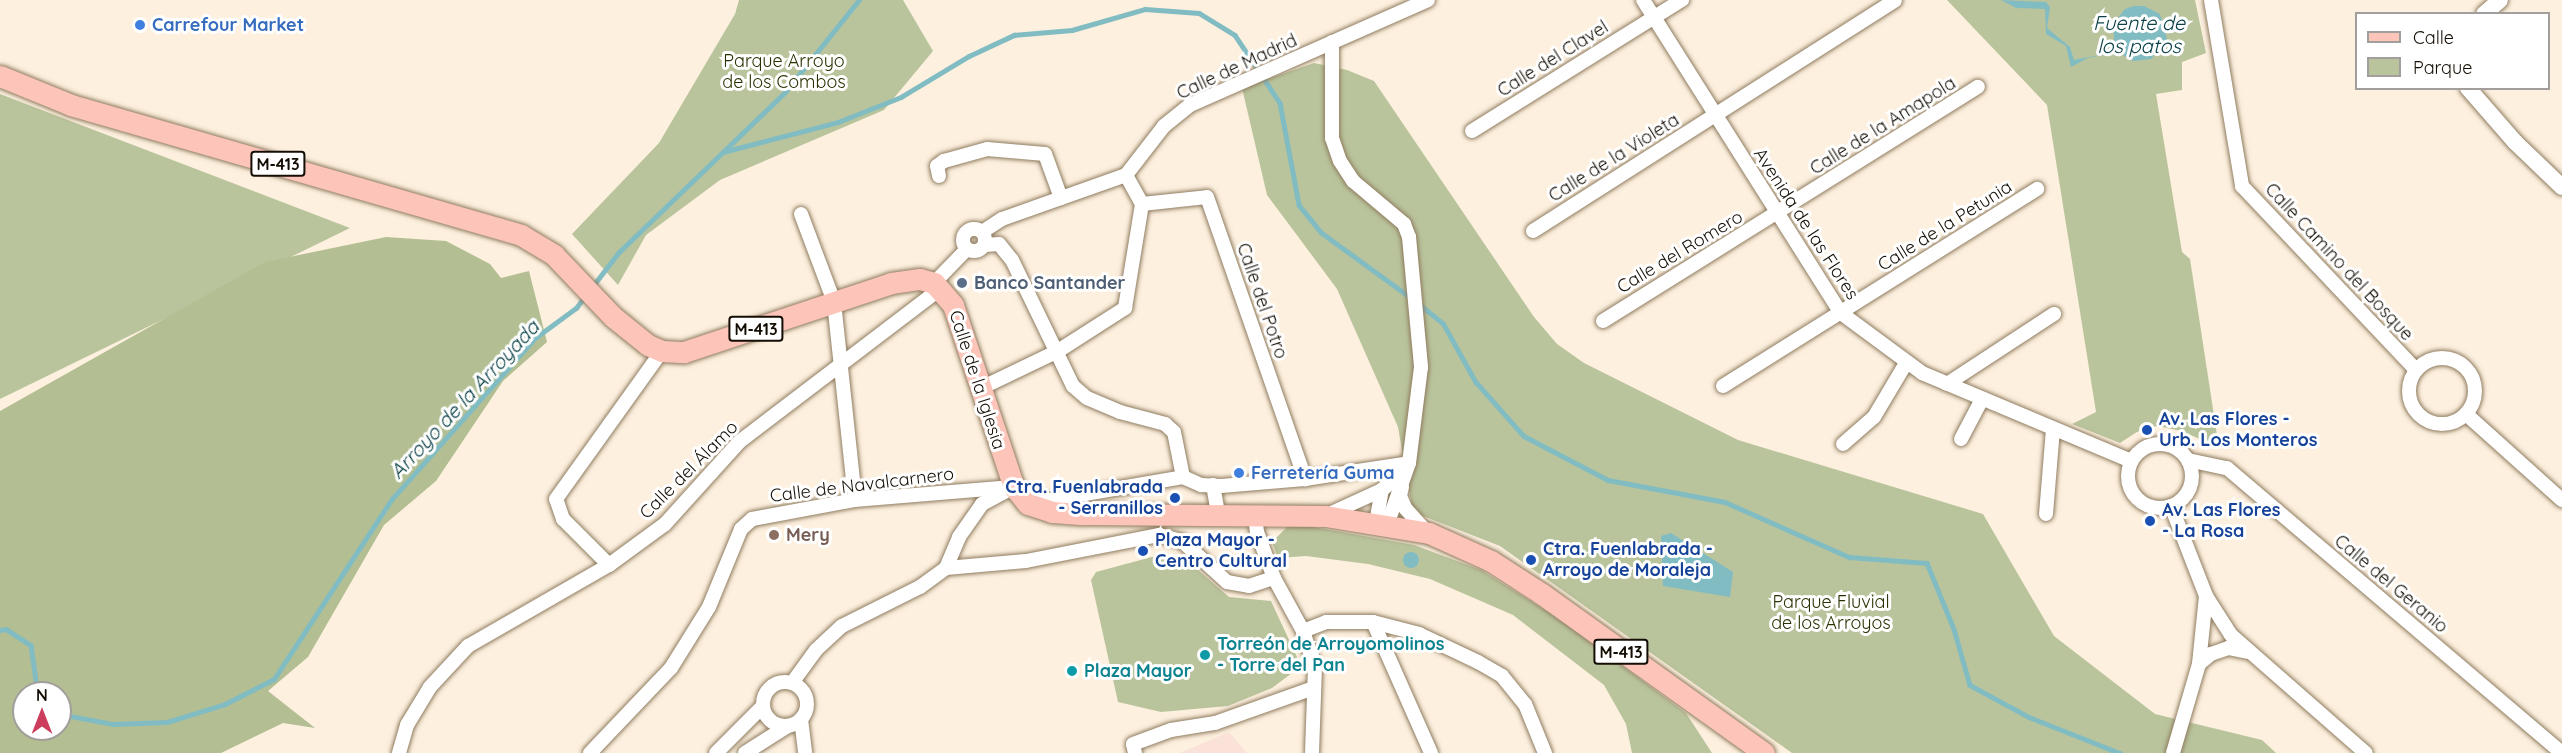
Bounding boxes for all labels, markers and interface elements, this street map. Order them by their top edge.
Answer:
water label: Fuente de los patos [2093,10,2185,57]
legend [2355,12,2550,90]
place label: Carrefour Market [152,14,304,36]
street label: Calle del Clavel [1494,16,1612,102]
marker: Carrefour Market [133,18,147,32]
text: Calle [2413,26,2454,49]
street label: Calle de Madrid [1173,30,1301,104]
park label: Parque Arroyo de los Combos [722,51,846,94]
text: Parque [2413,56,2472,79]
street label: Calle de la Amapola [1806,72,1960,180]
street label: Calle de la Violeta [1545,109,1683,207]
street label: Avenida de las Flores [1749,144,1863,304]
road number: M-413 [250,151,306,177]
street label: Calle de la Petunia [1874,176,2016,276]
street label: Calle Camino del Bosque [2260,179,2418,345]
street label: Calle del Romero [1613,206,1747,298]
street label: Calle del Potro [1232,240,1292,362]
place label: Banco Santander [974,272,1125,294]
marker: Banco Santander [955,276,969,290]
street label: Calle de la Iglesia [944,308,1010,452]
water label: Arroyo de la Arroyada [384,315,544,483]
road number: M-413 [728,316,784,342]
place label: Av. Las Flores - Urb. Los Monteros [2159,409,2317,452]
street label: Calle del Álamo [635,416,743,524]
marker: Av. Las Flores - Urb. Los Monteros [2140,423,2154,437]
place label: Ferretería Guma [1251,462,1395,484]
street label: Calle de Navalcarnero [769,463,955,507]
marker: Ferretería Guma [1232,466,1246,480]
place label: Ctra. Fuenlabrada - Serranillos [1005,477,1163,520]
marker: Ctra. Fuenlabrada - Serranillos [1168,491,1182,505]
place label: Av. Las Flores - La Rosa [2162,500,2281,542]
marker: Av. Las Flores - La Rosa [2143,514,2157,528]
place label: Mery [786,524,830,546]
marker: Mery [767,528,781,542]
place label: Plaza Mayor - Centro Cultural [1155,530,1287,572]
street label: Calle del Geranio [2330,530,2452,638]
place label: Ctra. Fuenlabrada - Arroyo de Moraleja [1543,539,1713,582]
marker: Plaza Mayor - Centro Cultural [1136,544,1150,558]
marker: Ctra. Fuenlabrada - Arroyo de Moraleja [1524,553,1538,567]
park label: Parque Fluvial de los Arroyos [1771,592,1891,634]
place label: Torreón de Arroyomolinos - Torre del Pan [1217,634,1444,676]
road number: M-413 [1592,639,1650,665]
marker: Torreón de Arroyomolinos - Torre del Pan [1198,648,1212,662]
place label: Plaza Mayor [1084,660,1192,682]
marker: Plaza Mayor [1065,664,1079,678]
north arrow [12,681,72,741]
text: N [36,685,48,705]

